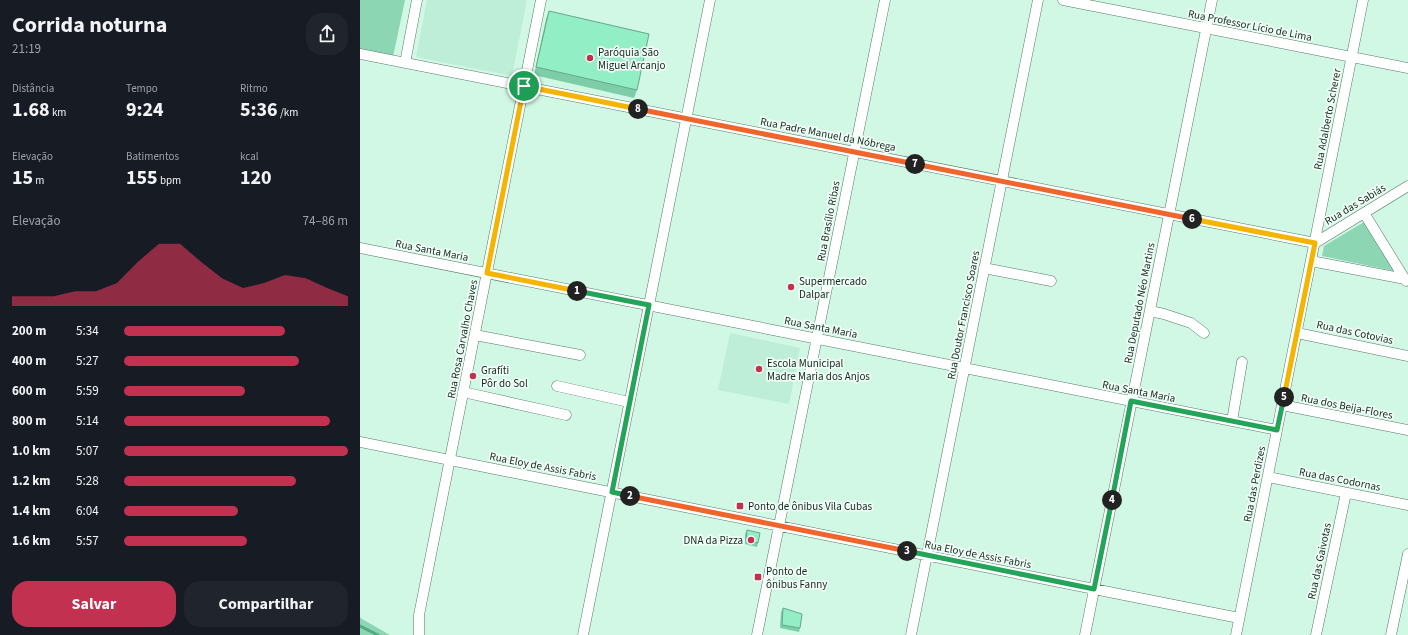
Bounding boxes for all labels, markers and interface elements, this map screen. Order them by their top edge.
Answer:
street label: Rua Professor Lício de Lima [1187,6,1313,45]
text: Corrida noturna [12,9,167,41]
button: share [306,13,348,55]
text: 21:19 [12,40,41,58]
place label: Paróquia São Miguel Arcanjo [598,45,666,73]
marker: Paróquia São Miguel Arcanjo [585,53,595,63]
street label: Rua Adalberto Scherer [1310,67,1345,171]
pin [507,69,541,103]
icon: arrive [513,75,535,97]
text: Distância [12,81,54,96]
text: Tempo [126,81,158,96]
text: Ritmo [240,81,268,96]
text: 1.68 [12,96,50,124]
text: 9:24 [126,96,164,124]
text: 5:36 [240,96,278,124]
pin: 8 [628,99,648,119]
text: 8 [635,101,641,116]
text: km [50,105,66,120]
text: /km [278,105,298,120]
street label: Rua Padre Manuel da Nóbrega [759,114,897,155]
text: Elevação [12,149,53,164]
text: Batimentos [126,149,179,164]
text: kcal [240,149,259,164]
pin: 7 [905,154,925,174]
text: 7 [912,156,918,171]
text: 15 [12,164,33,192]
text: 155 [126,164,158,192]
text: 120 [240,164,272,192]
text: m [33,173,44,188]
text: bpm [158,173,181,188]
street label: Rua Brasílio Ribas [813,179,844,263]
street label: Rua das Sabiás [1322,180,1389,229]
pin: 6 [1182,209,1202,229]
text: 6 [1189,211,1195,226]
text: Elevação [12,212,60,230]
text: 74–86 m [303,212,348,230]
street label: Rua Santa Maria [394,236,470,265]
street label: Rua Deputado Néo Martins [1120,241,1159,365]
street label: Rua Doutor Francisco Soares [944,249,983,381]
place label: Supermercado Dalpar [799,274,867,302]
street label: Rua Rosa Carvalho Chaves [444,278,481,400]
pin: 1 [567,281,587,301]
marker: Supermercado Dalpar [786,282,796,292]
text: 1 [574,283,580,298]
street label: Rua Santa Maria [783,313,859,342]
street label: Rua das Cotovias [1315,317,1395,348]
text: 200 m [12,322,46,340]
text: 5:34 [76,322,99,340]
text: 400 m [12,352,46,370]
text: 5:27 [76,352,99,370]
place label: Escola Municipal Madre Maria dos Anjos [767,356,870,384]
place label: Grafíti Pôr do Sol [481,363,528,391]
marker: Escola Municipal Madre Maria dos Anjos [754,364,764,374]
marker: Grafíti Pôr do Sol [468,371,478,381]
street label: Rua Santa Maria [1101,377,1177,406]
text: 600 m [12,382,46,400]
text: 5:59 [76,382,99,400]
pin: 5 [1274,387,1294,407]
text: 5 [1281,389,1287,404]
street label: Rua dos Beija-Flores [1300,390,1394,423]
text: 800 m [12,412,46,430]
text: 5:14 [76,412,99,430]
text: 1.0 km [12,442,51,460]
text: 5:07 [76,442,99,460]
street label: Rua das Perdizes [1240,444,1269,523]
street label: Rua Eloy de Assis Fabris [488,449,598,484]
street label: Rua das Codornas [1298,464,1382,495]
text: 1.2 km [12,472,51,490]
text: 5:28 [76,472,99,490]
pin: 2 [620,486,640,506]
text: 2 [627,488,633,503]
pin: 4 [1102,490,1122,510]
text: 4 [1109,492,1115,507]
place label: Ponto de ônibus Vila Cubas [748,499,873,514]
marker: Ponto de ônibus Vila Cubas [735,501,745,511]
text: 1.4 km [12,502,51,520]
text: 6:04 [76,502,99,520]
street label: Rua das Gaivotas [1304,521,1335,601]
text: 1.6 km [12,532,51,550]
text: 5:57 [76,532,99,550]
place label: DNA da Pizza [684,533,743,548]
marker: DNA da Pizza [746,535,756,545]
street label: Rua Eloy de Assis Fabris [923,537,1033,572]
pin: 3 [897,541,917,561]
text: 3 [904,543,910,558]
place label: Ponto de ônibus Fanny [766,564,827,592]
marker: Ponto de ônibus Fanny [753,572,763,582]
button: Salvar [12,581,176,627]
button: Compartilhar [184,581,348,627]

